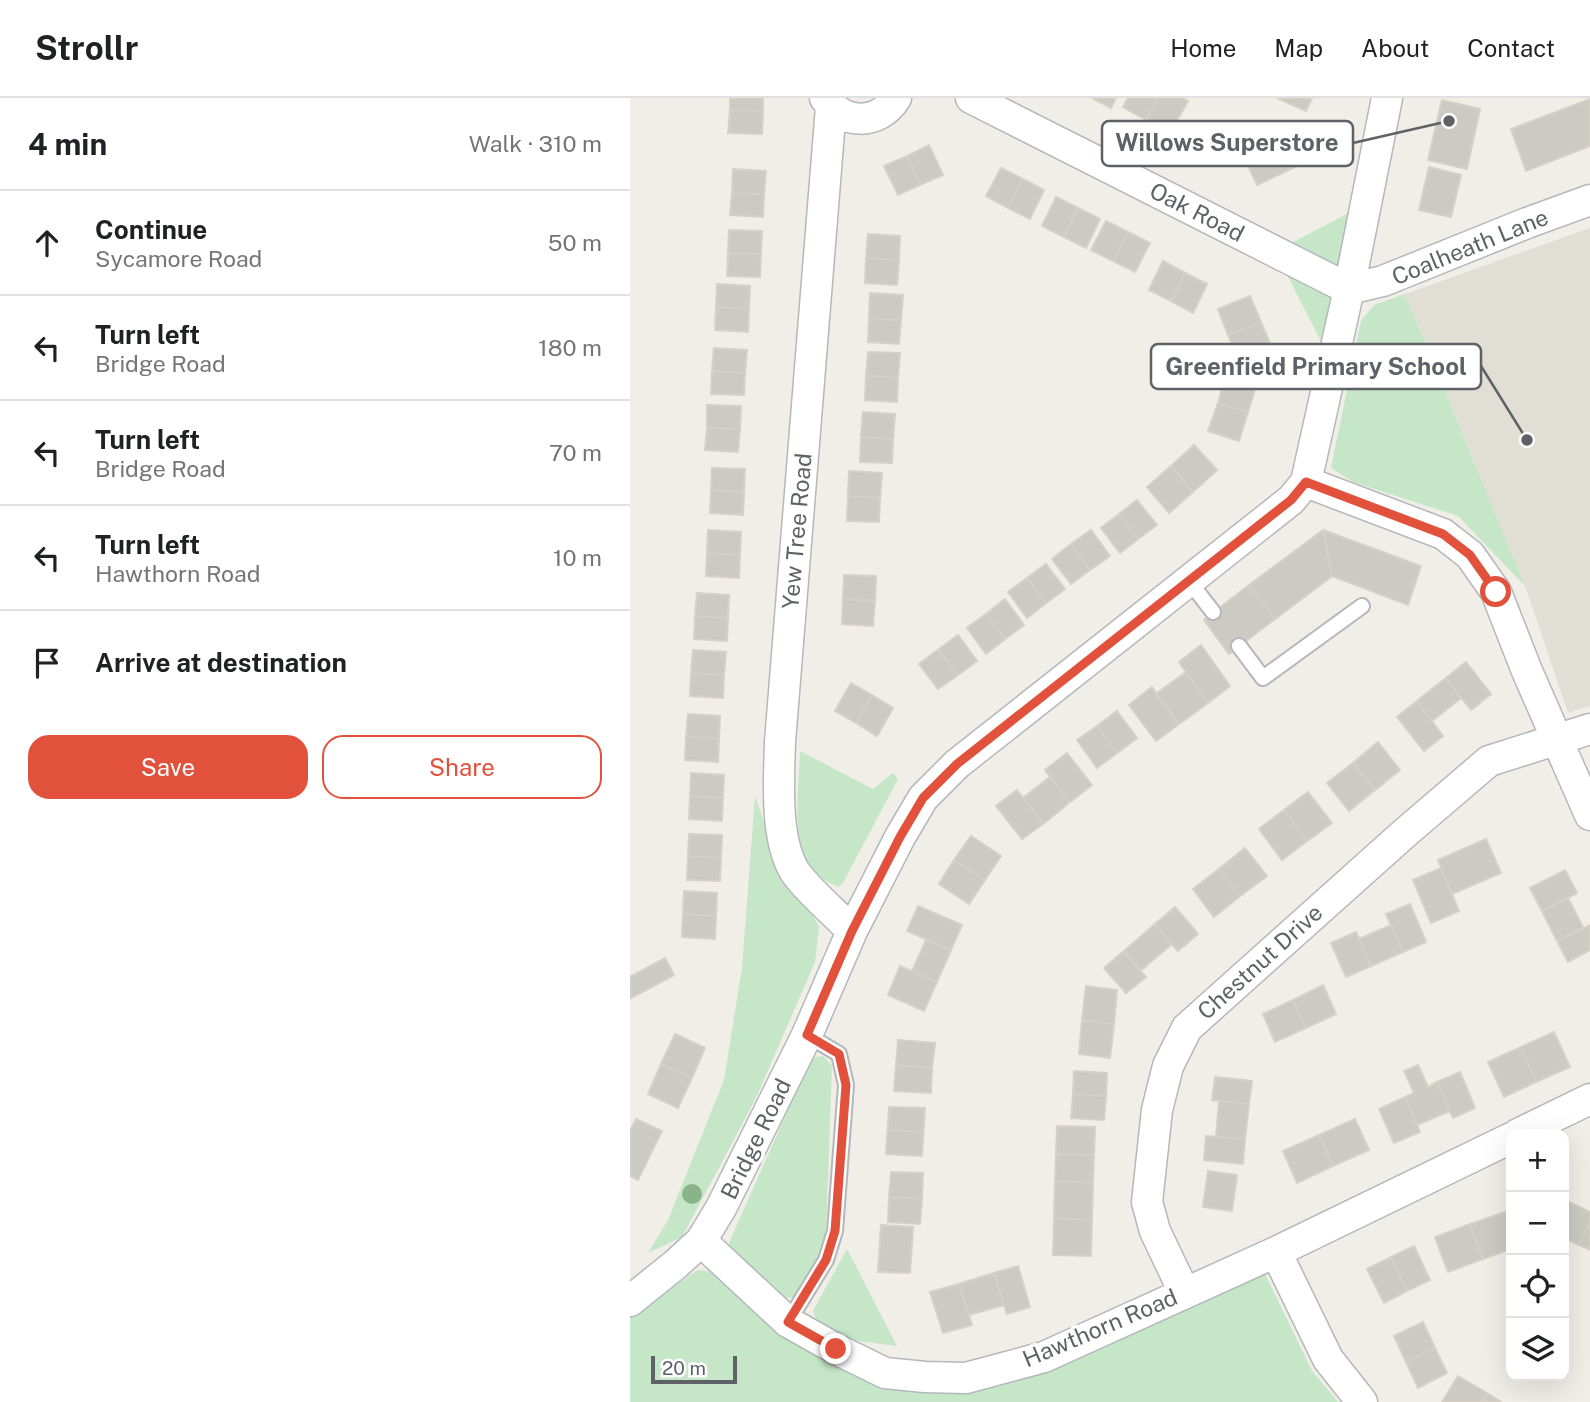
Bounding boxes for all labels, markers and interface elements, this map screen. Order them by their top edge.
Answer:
text: Strollr [35,29,138,67]
text: Home [1170,34,1236,62]
text: Map [1274,34,1323,62]
text: About [1361,34,1429,62]
text: Contact [1467,34,1555,62]
callout: Willows Superstore [1102,121,1353,166]
text: 4 min [28,126,107,162]
text: Willows Superstore [1115,128,1339,156]
text: Walk · 310 m [469,130,602,157]
street label: Oak Road [1146,176,1249,247]
street label: Coalheath Lane [1388,203,1552,290]
text: Continue [95,214,207,245]
icon: ahead [28,224,66,262]
text: 50 m [548,229,602,256]
text: Sycamore Road [95,245,262,272]
text: Turn left [95,319,200,350]
icon: left [28,329,66,367]
text: 180 m [538,334,602,361]
callout: Greenfield Primary School [1151,344,1481,389]
text: Bridge Road [95,350,226,377]
text: Greenfield Primary School [1165,352,1467,380]
text: Turn left [95,424,200,455]
icon: left [28,434,66,472]
text: 70 m [549,439,602,466]
street label: Yew Tree Road [776,452,817,610]
text: Bridge Road [95,455,226,482]
text: Turn left [95,529,200,560]
icon: left [28,539,66,577]
text: 10 m [553,544,602,571]
text: Hawthorn Road [95,560,260,587]
route start [1480,576,1511,607]
icon: arrive [28,644,66,682]
text: Arrive at destination [95,647,347,678]
button: Save [28,735,308,799]
button: Share [322,735,602,799]
street label: Chestnut Drive [1192,899,1328,1025]
street label: Bridge Road [715,1074,796,1203]
map controls [1506,1129,1569,1381]
button: + [1506,1129,1569,1192]
button: − [1506,1192,1569,1255]
button: locate [1506,1255,1569,1318]
street label: Hawthorn Road [1018,1283,1181,1372]
button: layers [1506,1318,1569,1381]
route end [820,1333,851,1364]
scale bar [651,1353,737,1385]
text: 20 m [662,1357,706,1379]

